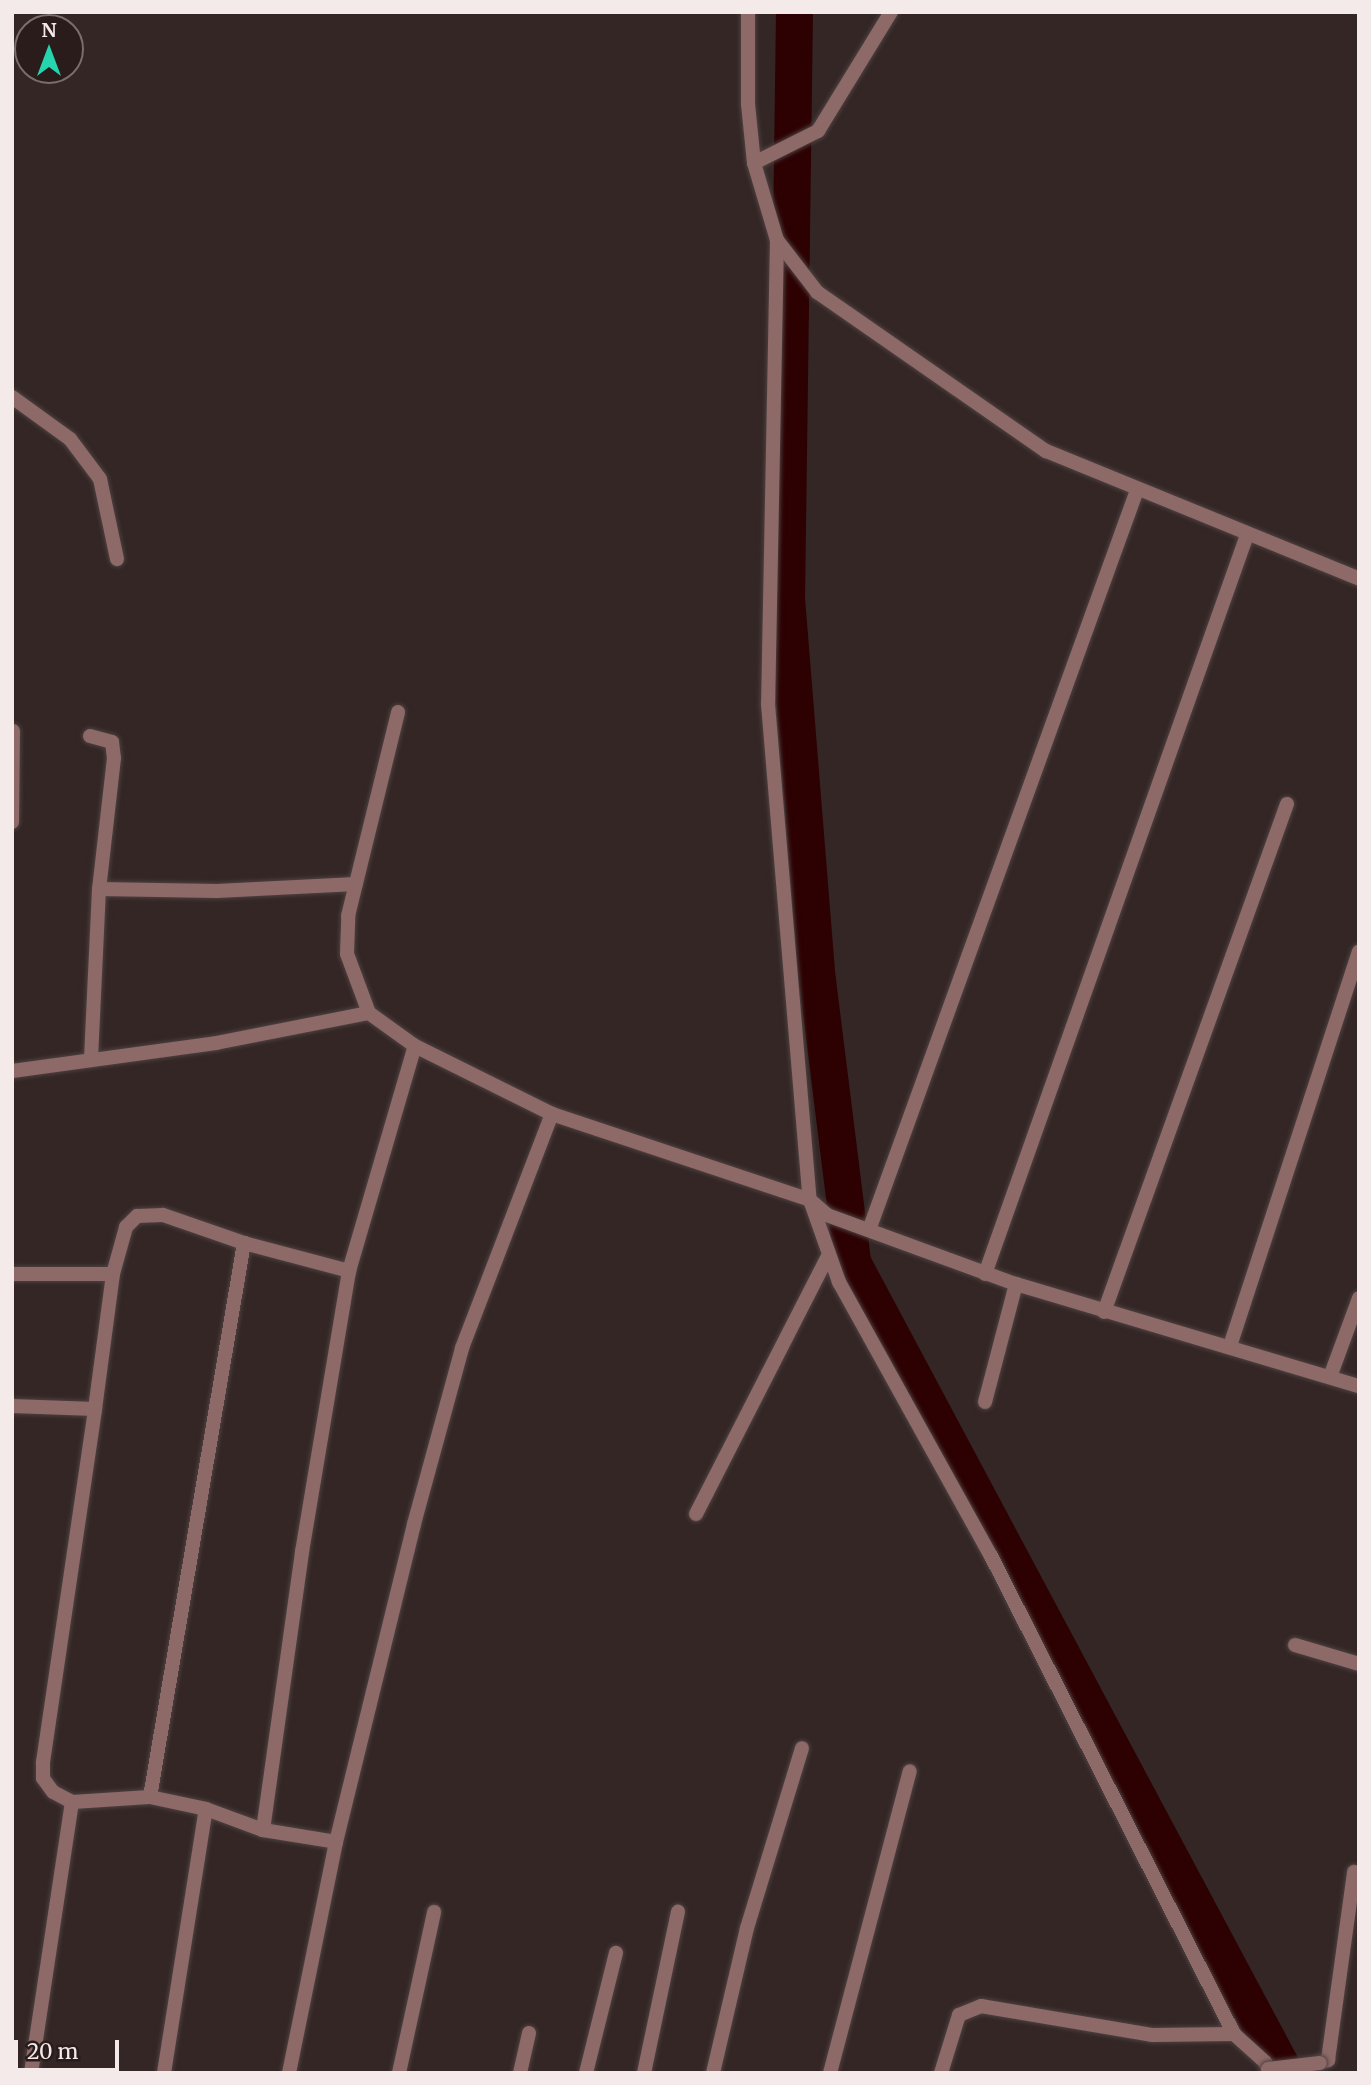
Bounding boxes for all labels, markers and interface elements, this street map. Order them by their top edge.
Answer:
north arrow [14,14,84,84]
text: N [41,18,57,42]
scale bar [18,2025,122,2070]
text: 20 m [27,2038,78,2065]

